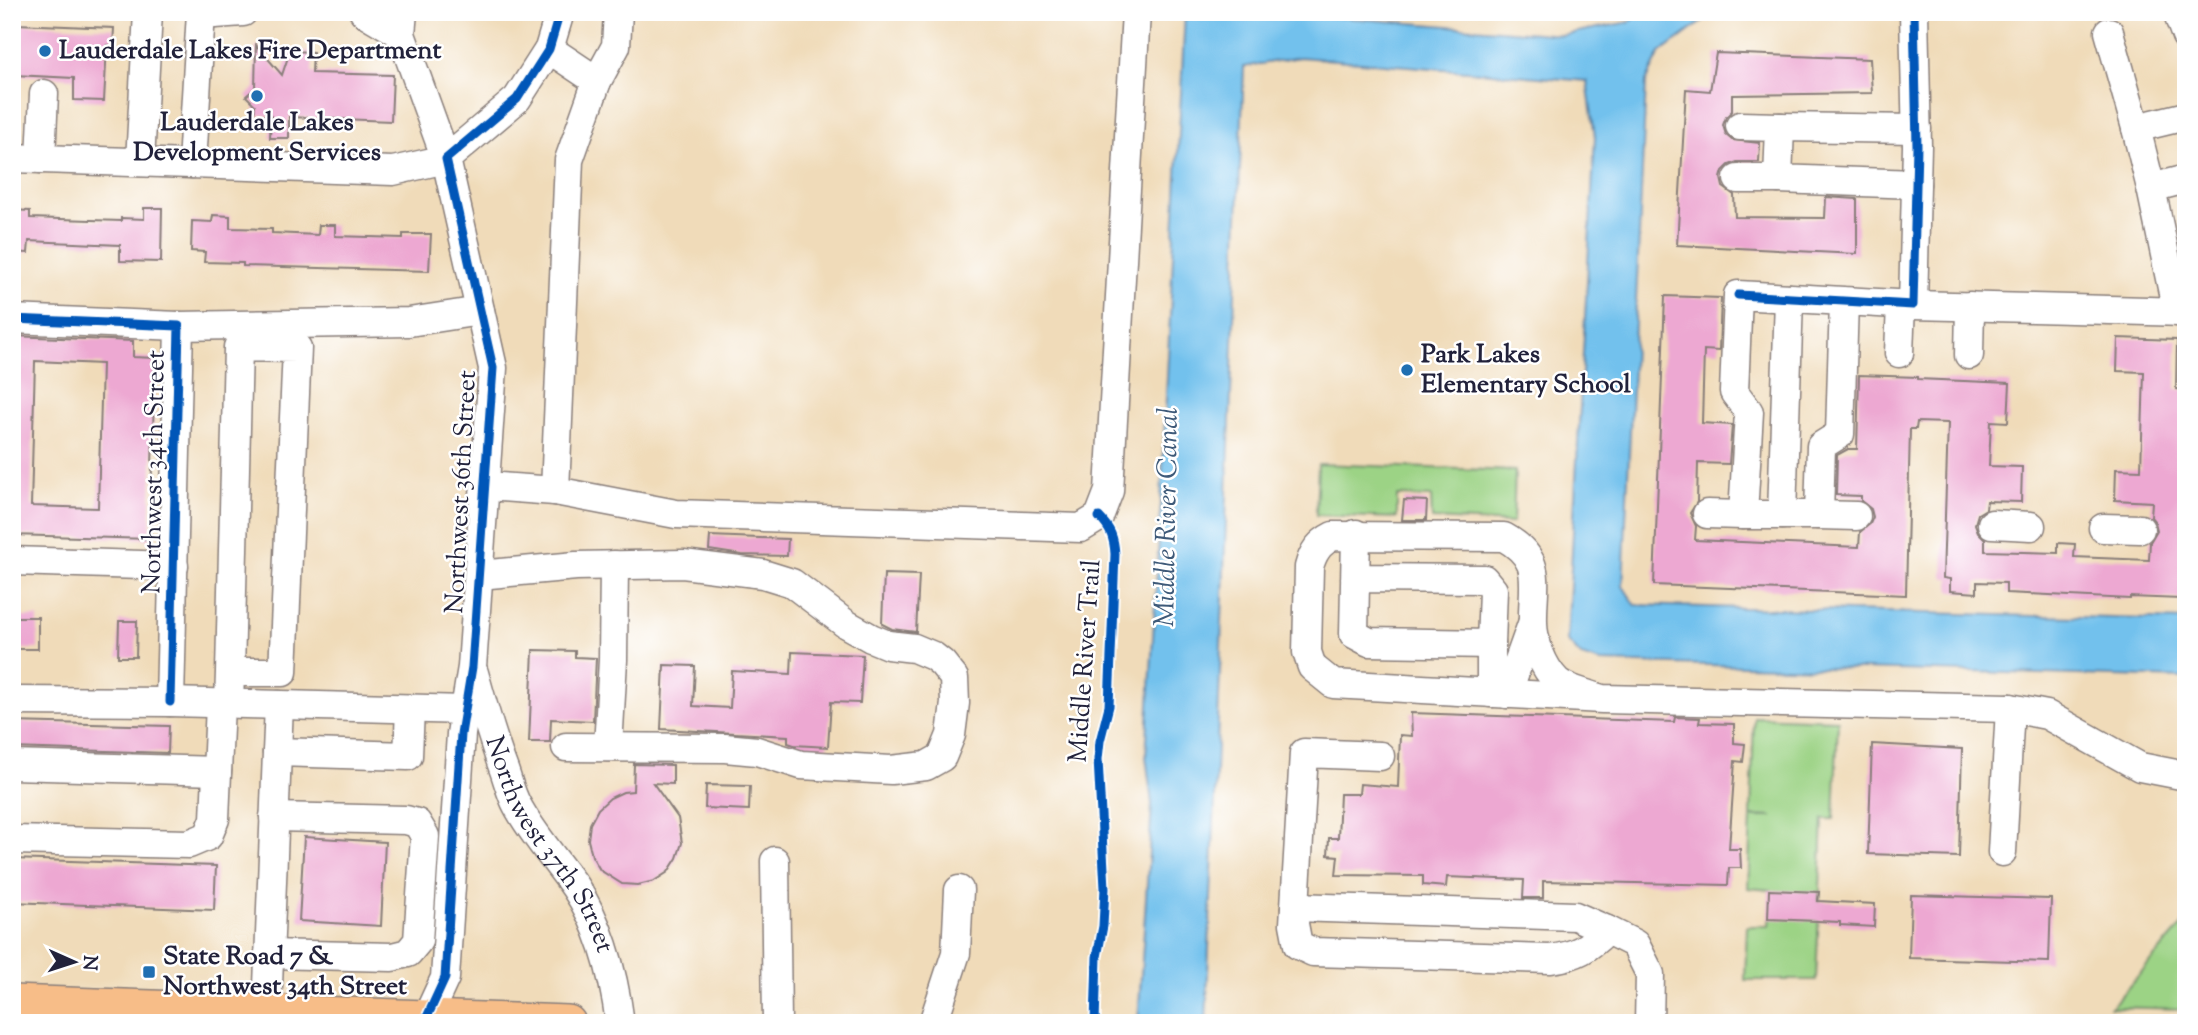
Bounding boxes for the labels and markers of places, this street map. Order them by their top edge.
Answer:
place label: Lauderdale Lakes Fire Department [59,33,441,70]
marker: Lauderdale Lakes Fire Department [37,43,53,59]
marker: Lauderdale Lakes Development Services [249,88,265,104]
place label: Lauderdale Lakes Development Services [133,105,381,172]
place label: Park Lakes Elementary School [1421,337,1631,404]
marker: Park Lakes Elementary School [1399,362,1415,378]
place label: State Road 7 & Northwest 34th Street [163,939,407,1006]
marker: State Road 7 & Northwest 34th Street [141,964,157,980]

